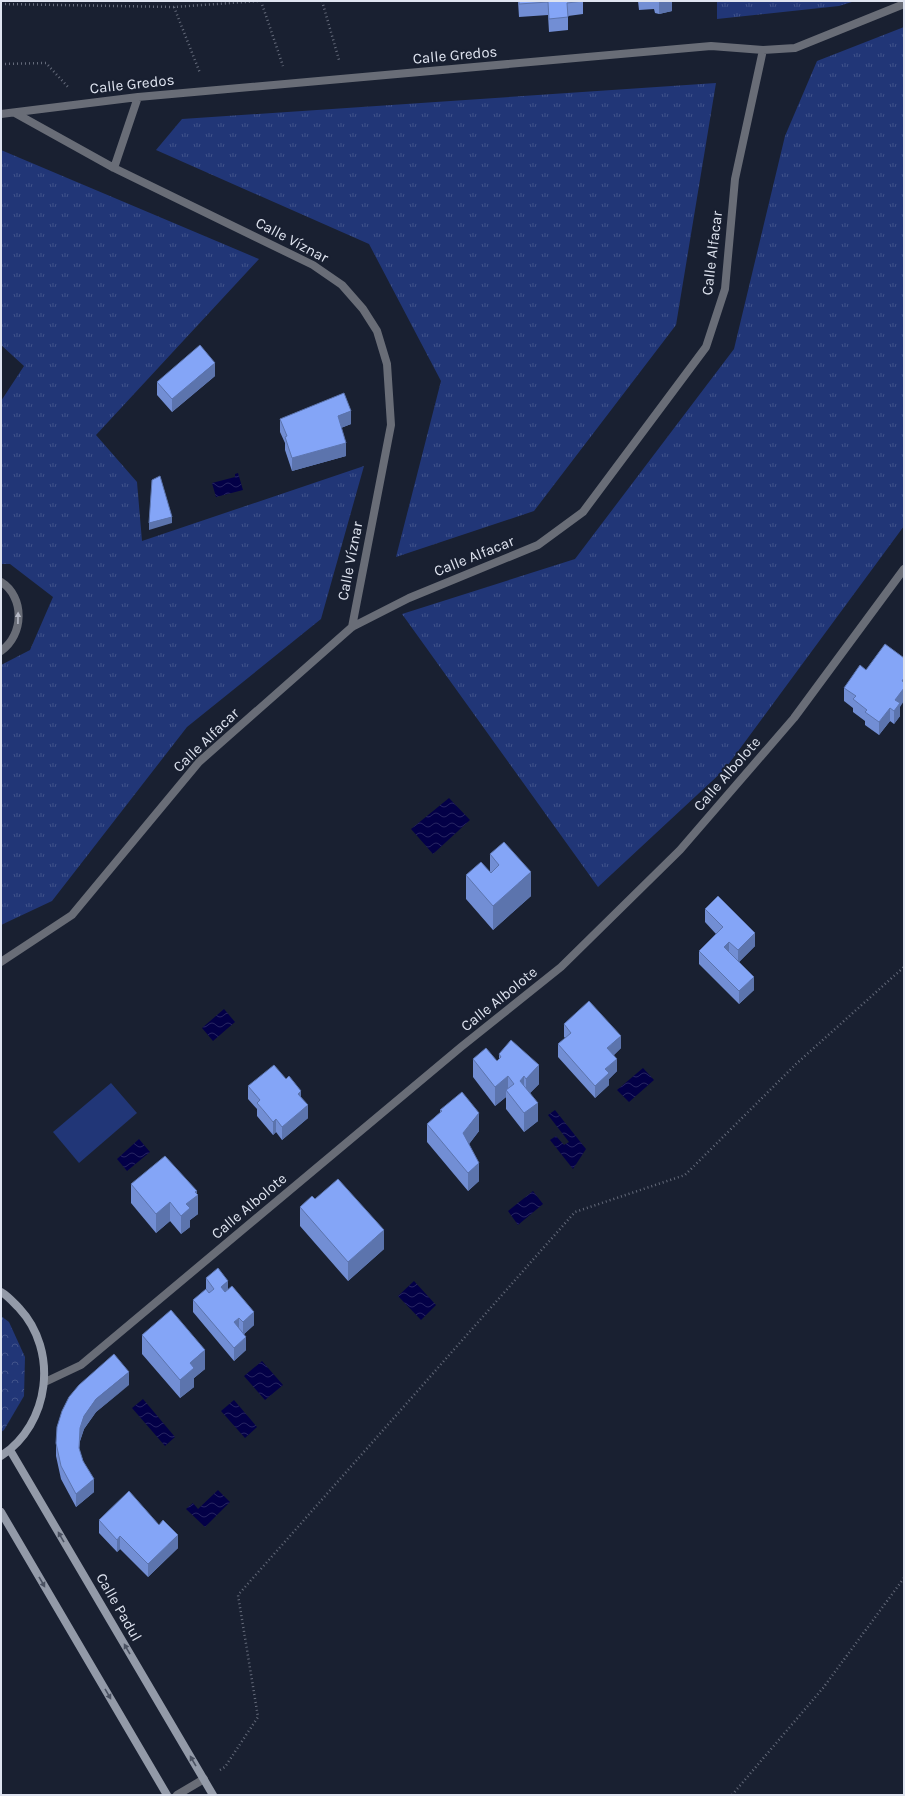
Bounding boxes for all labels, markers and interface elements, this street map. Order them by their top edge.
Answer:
street label: Calle Gredos [412,42,498,68]
street label: Calle Gredos [89,71,175,97]
street label: Calle Alfacar [698,209,726,296]
street label: Calle Víznar [253,213,332,267]
street label: Calle Víznar [334,520,367,602]
street label: Calle Alfacar [431,532,517,580]
one-way arrow [15,611,21,624]
street label: Calle Alfacar [169,704,243,776]
street label: Calle Albolote [690,733,764,815]
street label: Calle Albolote [457,963,541,1035]
street label: Calle Albolote [208,1169,290,1243]
one-way arrow [58,1531,65,1543]
street label: Calle Padul [92,1570,146,1644]
one-way arrow [38,1576,45,1587]
one-way arrow [124,1643,131,1655]
one-way arrow [104,1688,111,1700]
one-way arrow [190,1755,197,1767]

